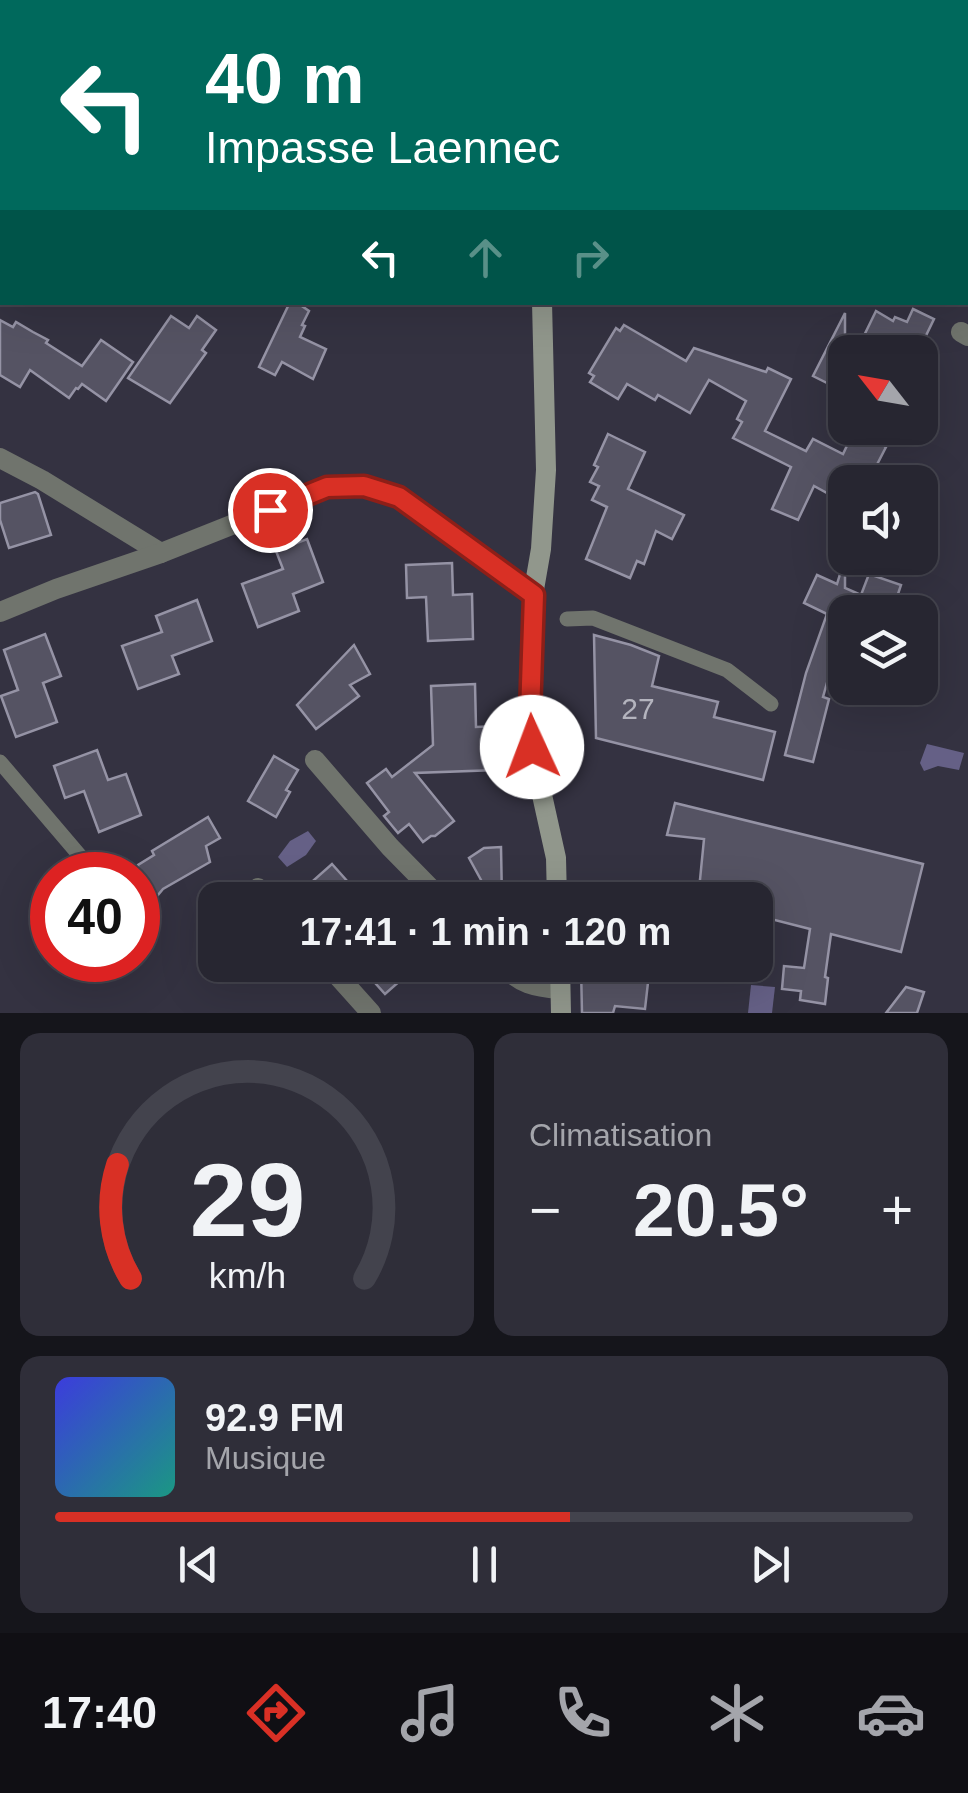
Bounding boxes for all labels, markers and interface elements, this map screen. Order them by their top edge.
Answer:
icon: left [40,40,170,170]
text: 40 m [205,40,365,118]
text: Impasse Laennec [205,122,560,173]
icon: left [353,230,408,285]
icon: ahead [458,230,513,285]
icon: right [563,230,618,285]
north arrow [828,335,938,445]
map controls [828,335,938,705]
button: sound [828,465,938,575]
pin [228,468,313,553]
icon: arrive [243,483,298,538]
button: layers [828,595,938,705]
house number: 27 [621,692,655,725]
position arrow [480,695,584,799]
speed limit sign: 40 [30,852,160,982]
text: 17:41 · 1 min · 120 m [300,911,671,953]
text: Climatisation [529,1117,712,1153]
text: 29 [189,1142,305,1258]
text: 20.5° [633,1168,809,1252]
text: − [529,1179,561,1241]
text: + [881,1179,913,1241]
text: km/h [208,1256,286,1296]
text: 92.9 FM [205,1397,344,1439]
text: Musique [205,1440,326,1476]
icon: previous [171,1537,226,1592]
icon: pause [457,1537,512,1592]
icon: next [743,1537,798,1592]
icon: directions [241,1678,311,1748]
icon: music [395,1678,465,1748]
icon: phone [548,1678,618,1748]
icon: climate [702,1678,772,1748]
icon: car [856,1678,926,1748]
text: 17:40 [42,1687,157,1738]

